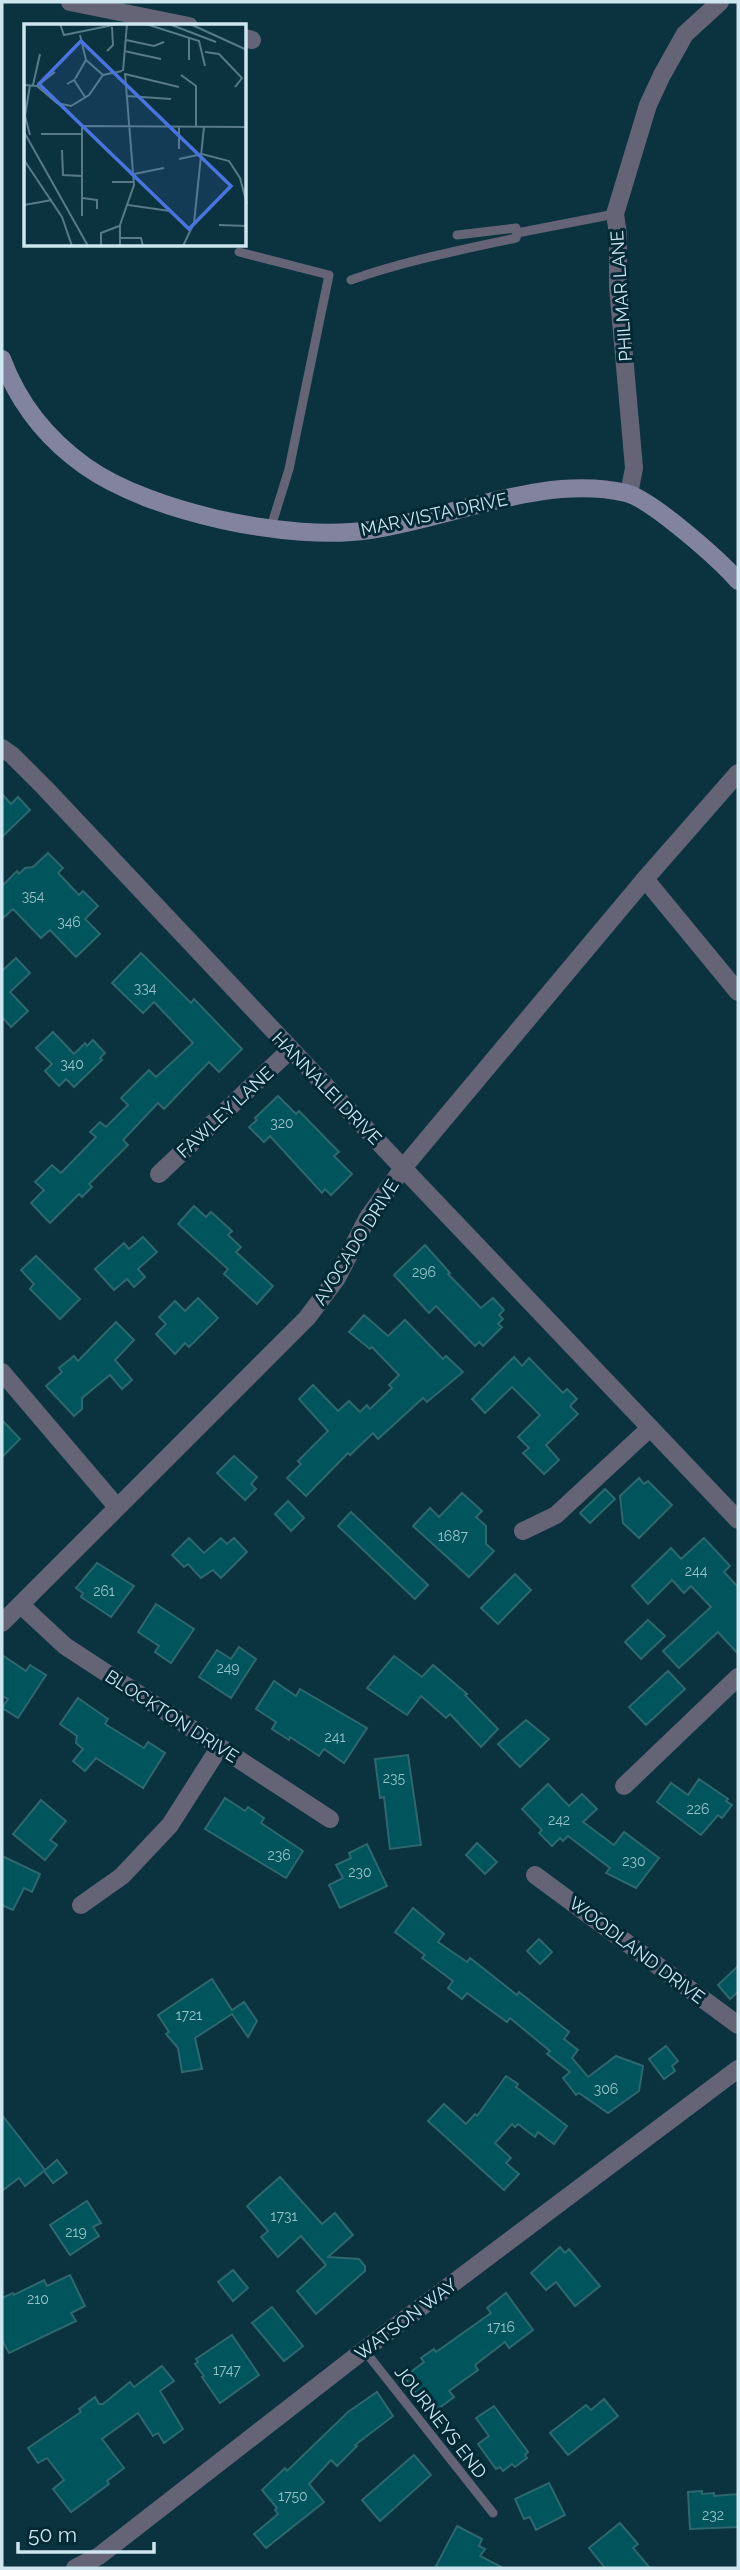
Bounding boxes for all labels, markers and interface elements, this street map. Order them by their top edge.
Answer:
inset map [24,24,247,247]
street label: PHILMAR LANE [606,230,636,362]
street label: MAR VISTA DRIVE [359,488,509,540]
house number: 354 [22,888,45,904]
house number: 346 [57,914,81,930]
house number: 334 [134,980,157,996]
street label: HANNALEI DRIVE [268,1027,386,1149]
house number: 340 [60,1056,84,1072]
street label: FAWLEY LANE [172,1062,278,1162]
house number: 320 [270,1115,294,1131]
street label: AVOCADO DRIVE [309,1175,403,1309]
house number: 296 [412,1264,436,1280]
house number: 1687 [438,1528,469,1544]
house number: 244 [685,1563,708,1579]
house number: 261 [93,1583,115,1599]
house number: 249 [216,1660,240,1676]
street label: BLOCKTON DRIVE [102,1665,242,1767]
house number: 241 [325,1729,345,1745]
house number: 235 [383,1770,406,1786]
house number: 226 [686,1801,710,1817]
house number: 242 [548,1812,570,1828]
house number: 236 [267,1847,291,1863]
house number: 230 [622,1853,646,1869]
house number: 230 [348,1864,372,1880]
street label: WOODLAND DRIVE [565,1892,709,2008]
house number: 1721 [176,2007,202,2023]
house number: 306 [594,2081,618,2097]
house number: 1731 [271,2208,297,2224]
house number: 219 [65,2224,87,2240]
street label: WATSON WAY [351,2274,461,2364]
house number: 210 [27,2291,49,2307]
house number: 1716 [487,2319,515,2335]
house number: 1747 [213,2362,241,2378]
street label: JOURNEYS END [391,2362,491,2483]
house number: 1750 [278,2488,308,2504]
house number: 232 [702,2507,724,2523]
scale bar [18,2510,154,2554]
text: 50 m [28,2522,77,2547]

